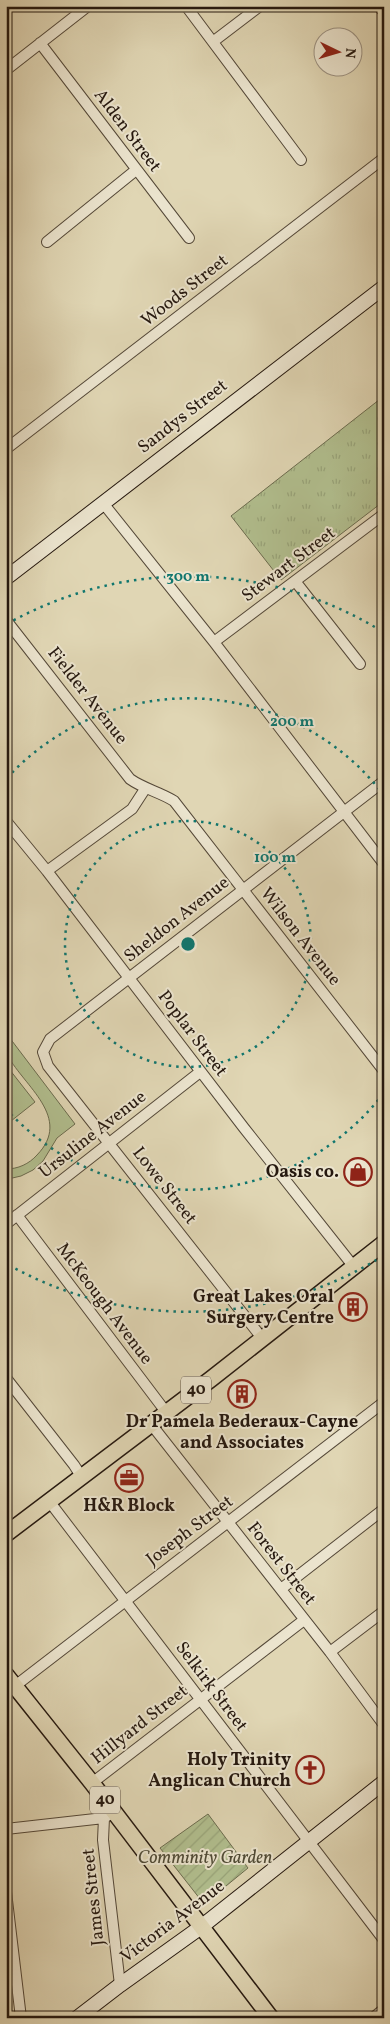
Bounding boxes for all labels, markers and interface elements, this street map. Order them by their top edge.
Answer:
north arrow [312,28,362,78]
text: N [340,47,359,59]
street label: Alden Street [87,84,167,178]
street label: Woods Street [136,249,234,333]
street label: Sandys Street [133,374,233,460]
street label: Stewart Street [237,521,341,609]
text: 300 m [166,567,210,588]
street label: Fielder Avenue [41,642,133,750]
text: 200 m [270,712,314,733]
text: 100 m [254,848,297,869]
street label: Sheldon Avenue [119,871,235,969]
street label: Wilson Avenue [254,882,346,992]
centre of rings [179,935,197,953]
street label: Poplar Street [151,986,233,1082]
street label: Ursuline Avenue [34,1085,152,1185]
street label: Lowe Street [126,1142,202,1230]
shop icon: Oasis co. [343,1157,373,1187]
place label: Oasis co. [266,1160,339,1185]
street label: McKeough Avenue [50,1238,158,1370]
place label: Great Lakes Oral Surgery Centre [193,1285,334,1331]
building icon: Great Lakes Oral Surgery Centre [338,1292,368,1322]
road number: 40 [181,1376,211,1404]
building icon: Dr Pamela Bederaux-Cayne and Associates [227,1379,257,1409]
place label: Dr Pamela Bederaux-Cayne and Associates [126,1410,358,1456]
office icon: H&R Block [114,1463,144,1493]
street label: Joseph Street [141,1490,239,1572]
place label: H&R Block [83,1494,175,1519]
street label: Forest Street [240,1517,322,1611]
street label: Selkirk Street [169,1637,253,1737]
street label: Hillyard Street [86,1679,194,1771]
place label: Holy Trinity Anglican Church [148,1748,291,1794]
church icon: Holy Trinity Anglican Church [295,1755,325,1785]
road number: 40 [90,1786,120,1814]
park label: Comminity Garden [138,1846,272,1871]
street label: James Street [76,1847,112,1947]
street label: Victoria Avenue [116,1874,230,1970]

